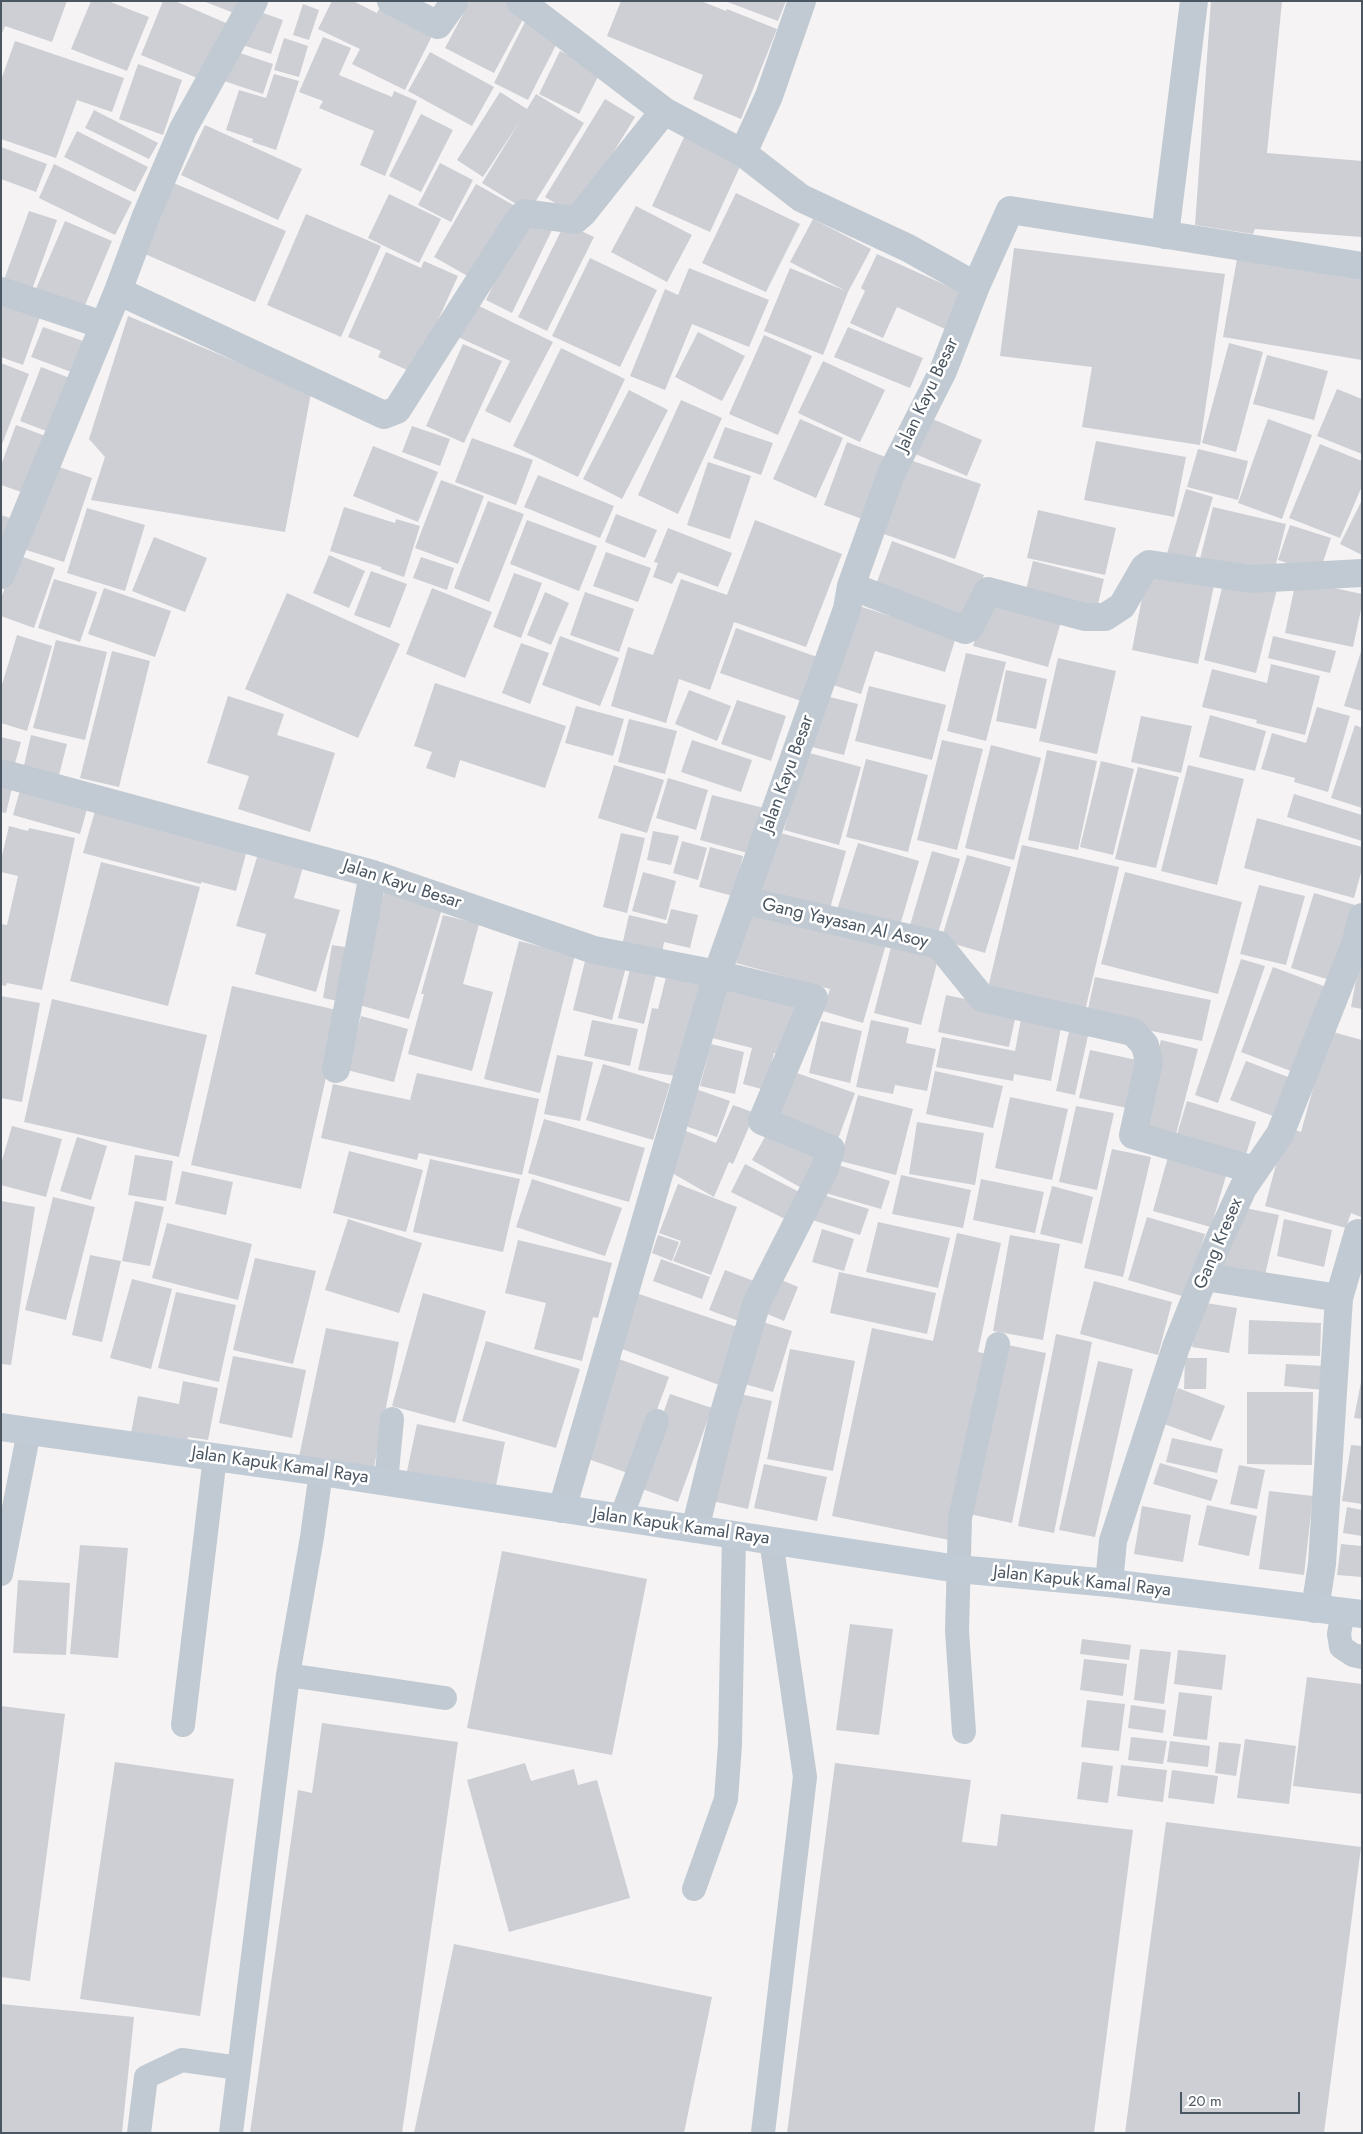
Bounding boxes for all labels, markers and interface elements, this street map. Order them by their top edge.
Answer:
street label: Jalan Kayu Besar [892,334,964,456]
street label: Jalan Kayu Besar [757,712,819,836]
street label: Jalan Kayu Besar [340,856,464,914]
street label: Gang Yayasan Al Asoy [760,894,930,954]
street label: Gang Kresex [1190,1195,1248,1293]
street label: Jalan Kapuk Kamal Raya [190,1443,370,1489]
street label: Jalan Kapuk Kamal Raya [591,1504,771,1550]
street label: Jalan Kapuk Kamal Raya [992,1562,1172,1602]
scale bar [1183,2082,1303,2114]
text: 20 m [1188,2090,1222,2112]

